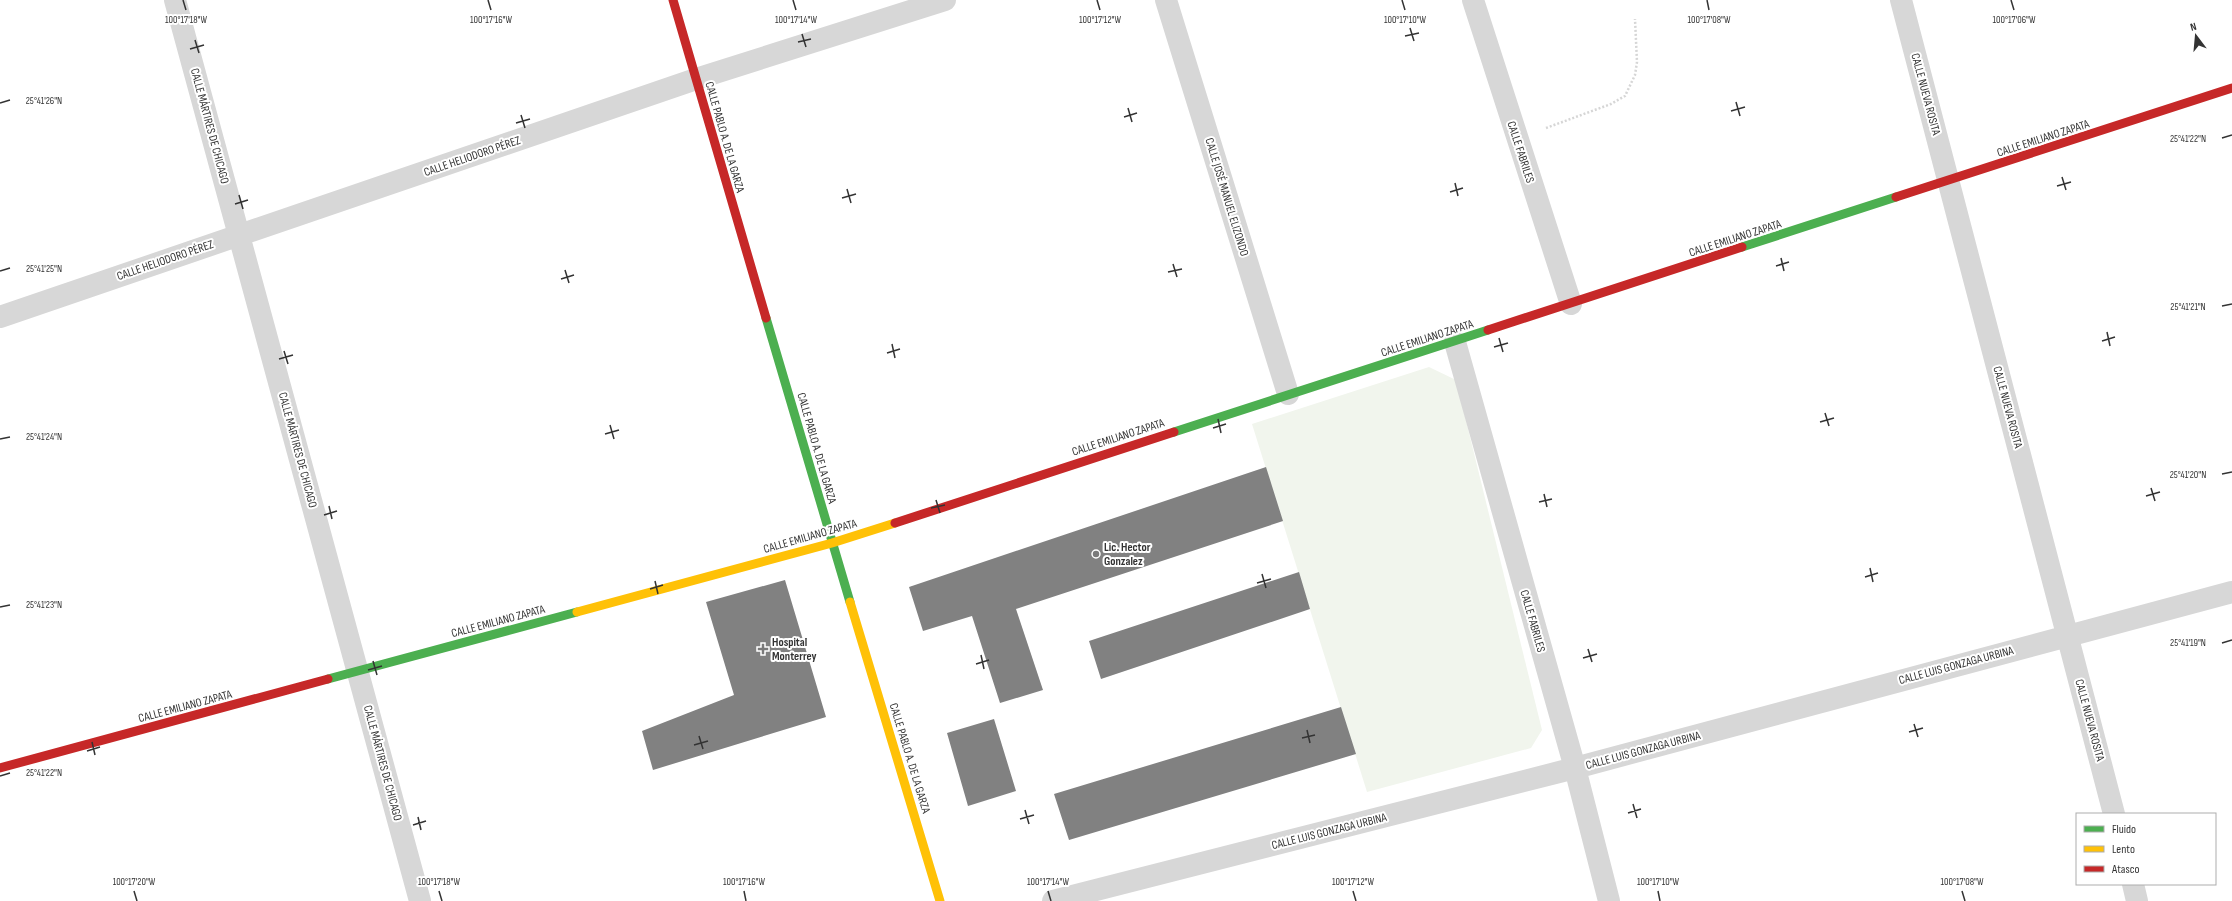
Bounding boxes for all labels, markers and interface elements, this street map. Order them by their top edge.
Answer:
text: 100°17'18"W [165,14,207,26]
text: 100°17'16"W [470,14,513,26]
text: 100°17'14"W [775,14,817,26]
text: 100°17'12"W [1079,14,1121,26]
text: 100°17'10"W [1384,14,1427,26]
text: 100°17'08"W [1688,14,1731,26]
text: 100°17'06"W [1993,14,2036,26]
north arrow [2176,16,2216,56]
text: N [2189,20,2198,34]
street label: CALLE NUEVA ROSITA [1907,52,1944,138]
street label: CALLE MÁRTIRES DE CHICAGO [187,67,232,186]
street label: CALLE PABLO A. DE LA GARZA [702,80,748,195]
text: 25°41'26"N [26,95,62,107]
street label: CALLE EMILIANO ZAPATA [1995,116,2092,160]
street label: CALLE FABRILES [1503,119,1538,185]
street label: CALLE HELIODORO PÉREZ [422,133,522,180]
text: 25°41'22"N [2170,133,2206,145]
street label: CALLE JOSÉ MANUEL ELIZONDO [1201,136,1252,258]
street label: CALLE EMILIANO ZAPATA [1687,216,1784,260]
street label: CALLE HELIODORO PÉREZ [115,237,215,284]
text: 25°41'25"N [26,263,62,275]
text: 25°41'21"N [2170,301,2206,313]
street label: CALLE EMILIANO ZAPATA [1379,316,1476,360]
street label: CALLE NUEVA ROSITA [1989,365,2026,451]
street label: CALLE MÁRTIRES DE CHICAGO [275,391,320,510]
street label: CALLE PABLO A. DE LA GARZA [794,391,840,506]
street label: CALLE EMILIANO ZAPATA [1070,415,1167,459]
text: 25°41'24"N [26,431,62,443]
text: 25°41'20"N [2170,469,2206,481]
street label: CALLE EMILIANO ZAPATA [762,516,859,557]
place label: Lic. Hector Gonzalez [1104,540,1151,569]
marker: Lic. Hector Gonzalez [1091,549,1101,559]
street label: CALLE FABRILES [1516,588,1549,654]
text: 25°41'23"N [26,599,62,611]
street label: CALLE EMILIANO ZAPATA [450,602,547,641]
place label: Hospital Monterrey [772,635,817,664]
text: 25°41'19"N [2170,637,2206,649]
marker: Hospital Monterrey [757,643,769,655]
street label: CALLE LUIS GONZAGA URBINA [1897,643,2016,688]
street label: CALLE NUEVA ROSITA [2071,678,2108,764]
street label: CALLE EMILIANO ZAPATA [137,687,234,726]
street label: CALLE PABLO A. DE LA GARZA [886,701,934,816]
street label: CALLE MÁRTIRES DE CHICAGO [360,704,405,823]
street label: CALLE LUIS GONZAGA URBINA [1584,728,1703,773]
text: 25°41'22"N [26,767,62,779]
street label: CALLE LUIS GONZAGA URBINA [1270,810,1389,853]
legend [2076,813,2216,885]
text: Fluido [2112,822,2136,837]
text: Lento [2112,842,2135,857]
text: Atasco [2111,862,2139,877]
text: 100°17'20"W [113,876,156,888]
text: 100°17'18"W [418,876,460,888]
text: 100°17'16"W [723,876,766,888]
text: 100°17'14"W [1027,876,1069,888]
text: 100°17'12"W [1332,876,1374,888]
text: 100°17'10"W [1637,876,1680,888]
text: 100°17'08"W [1941,876,1984,888]

